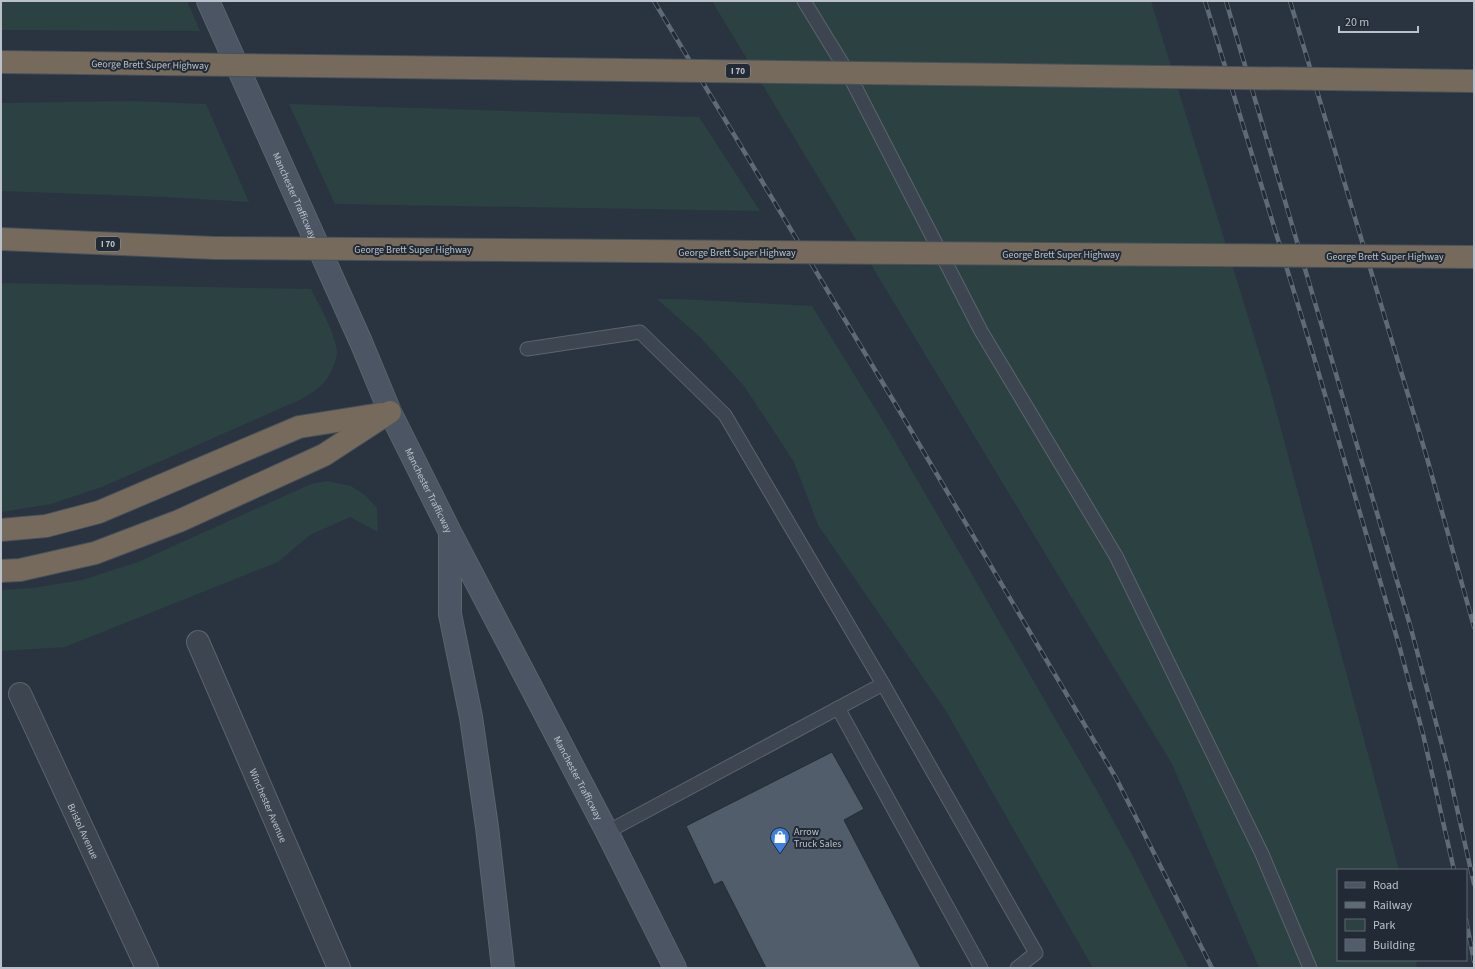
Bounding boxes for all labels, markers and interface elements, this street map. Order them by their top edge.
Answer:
scale bar [1339,8,1418,34]
text: 20 m [1345,14,1369,31]
street label: George Brett Super Highway [91,57,209,73]
road number: I 70 [726,64,750,78]
street label: Manchester Trafficway [269,150,320,242]
road number: I 70 [96,237,120,251]
street label: George Brett Super Highway [354,243,472,257]
street label: George Brett Super Highway [678,246,796,260]
street label: George Brett Super Highway [1002,248,1120,262]
street label: George Brett Super Highway [1326,250,1444,264]
street label: Manchester Trafficway [401,446,456,536]
street label: Manchester Trafficway [550,734,606,823]
street label: Winchester Avenue [246,767,290,845]
street label: Bristol Avenue [64,801,102,862]
place label: Arrow Truck Sales [794,825,841,851]
shop icon: Arrow Truck Sales [769,826,791,854]
legend [1337,869,1467,961]
text: Road [1373,877,1399,894]
text: Railway [1373,897,1412,914]
text: Park [1373,917,1395,934]
text: Building [1373,937,1415,954]

